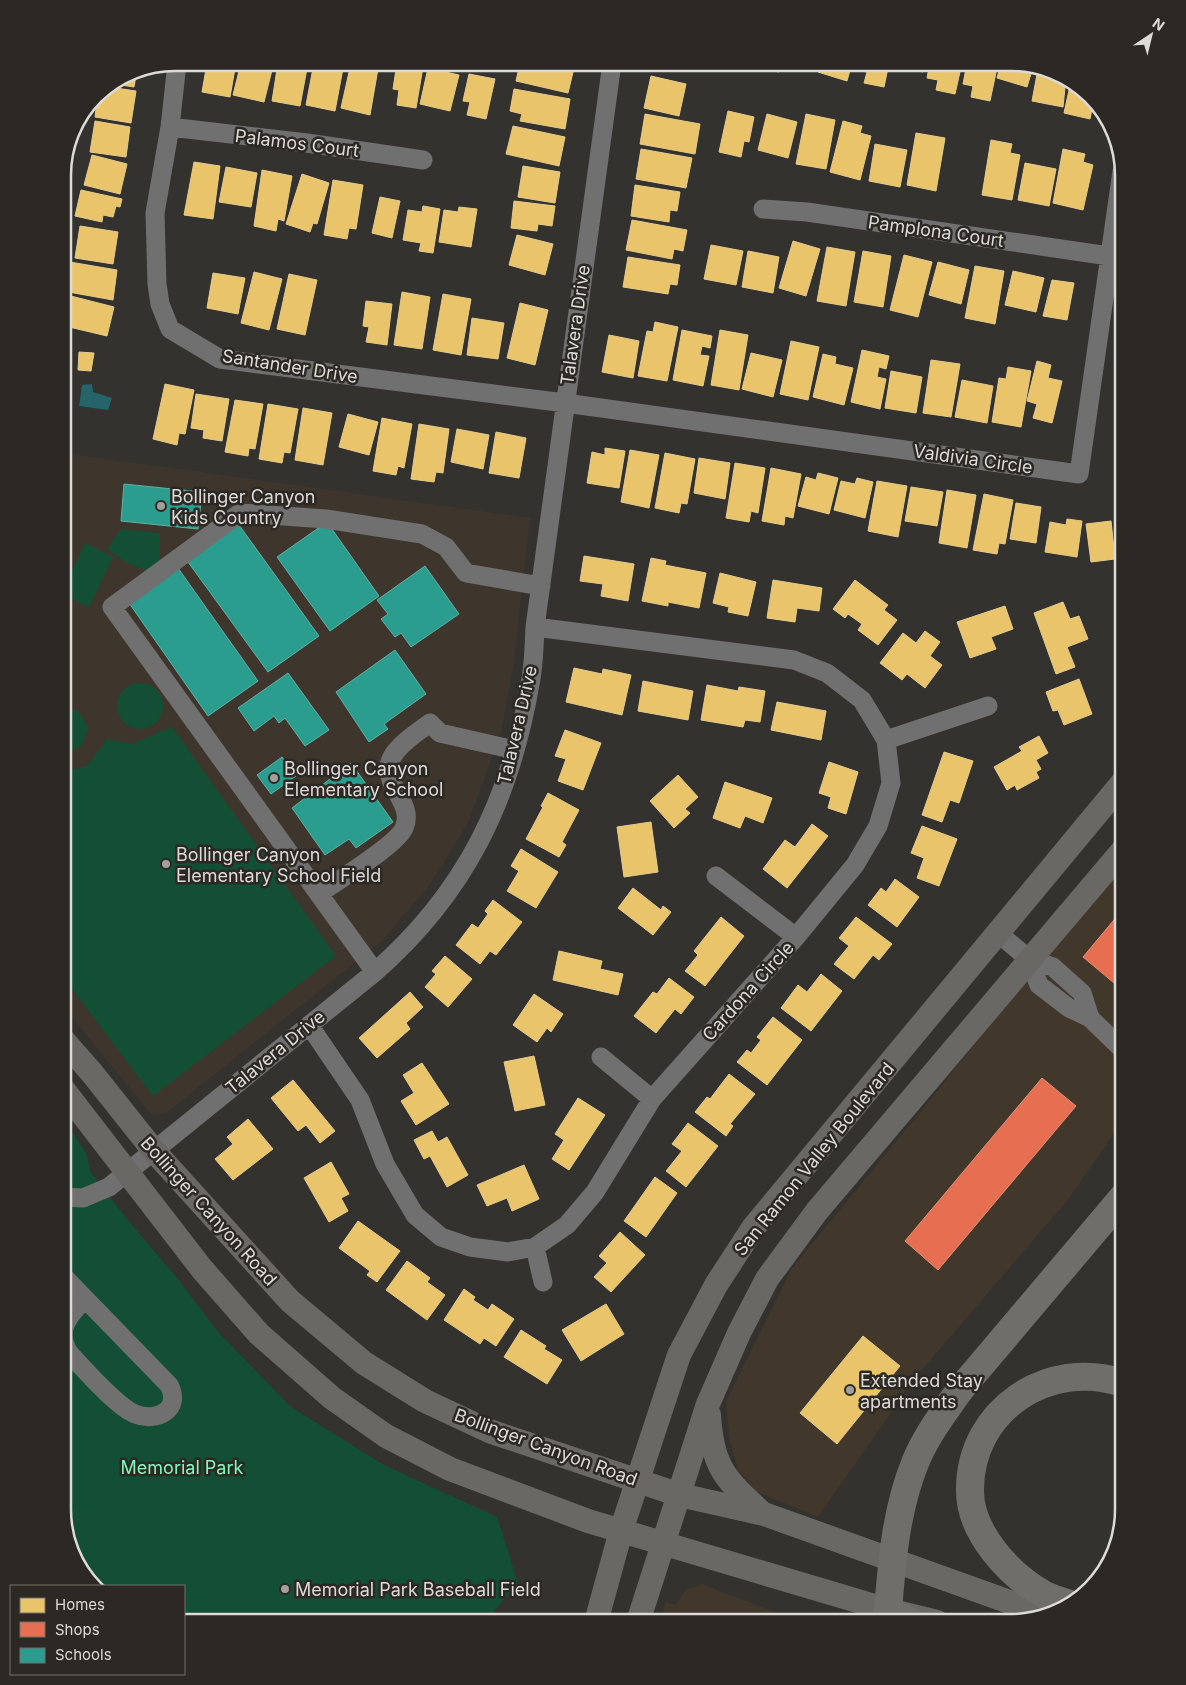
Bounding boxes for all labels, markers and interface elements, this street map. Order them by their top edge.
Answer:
north arrow [1126,10,1176,60]
text: N [1149,14,1168,34]
street label: Palamos Court [234,125,360,161]
street label: Pamplona Court [867,211,1005,251]
street label: Talavera Drive [556,263,594,387]
street label: Santander Drive [221,345,359,387]
street label: Valdivia Circle [912,440,1034,478]
place label: Bollinger Canyon Kids Country [171,486,315,528]
marker: Bollinger Canyon Kids Country [155,500,167,512]
street label: Talavera Drive [493,663,541,787]
place label: Bollinger Canyon Elementary School [284,758,443,800]
marker: Bollinger Canyon Elementary School [268,772,280,784]
place label: Bollinger Canyon Elementary School Field [176,844,381,886]
marker: Bollinger Canyon Elementary School Field [160,858,172,870]
street label: Cardona Circle [698,937,798,1045]
street label: Talavera Drive [221,1006,329,1098]
street label: San Ramon Valley Boulevard [730,1058,898,1260]
street label: Bollinger Canyon Road [137,1132,281,1290]
place label: Extended Stay apartments [860,1370,983,1412]
marker: Extended Stay apartments [844,1384,856,1396]
street label: Bollinger Canyon Road [452,1404,640,1490]
park label: Memorial Park [121,1457,244,1478]
place label: Memorial Park Baseball Field [295,1579,541,1600]
marker: Memorial Park Baseball Field [279,1583,291,1595]
legend [10,1585,185,1675]
text: Homes [55,1595,105,1614]
text: Shops [55,1620,100,1639]
text: Schools [55,1645,112,1664]

